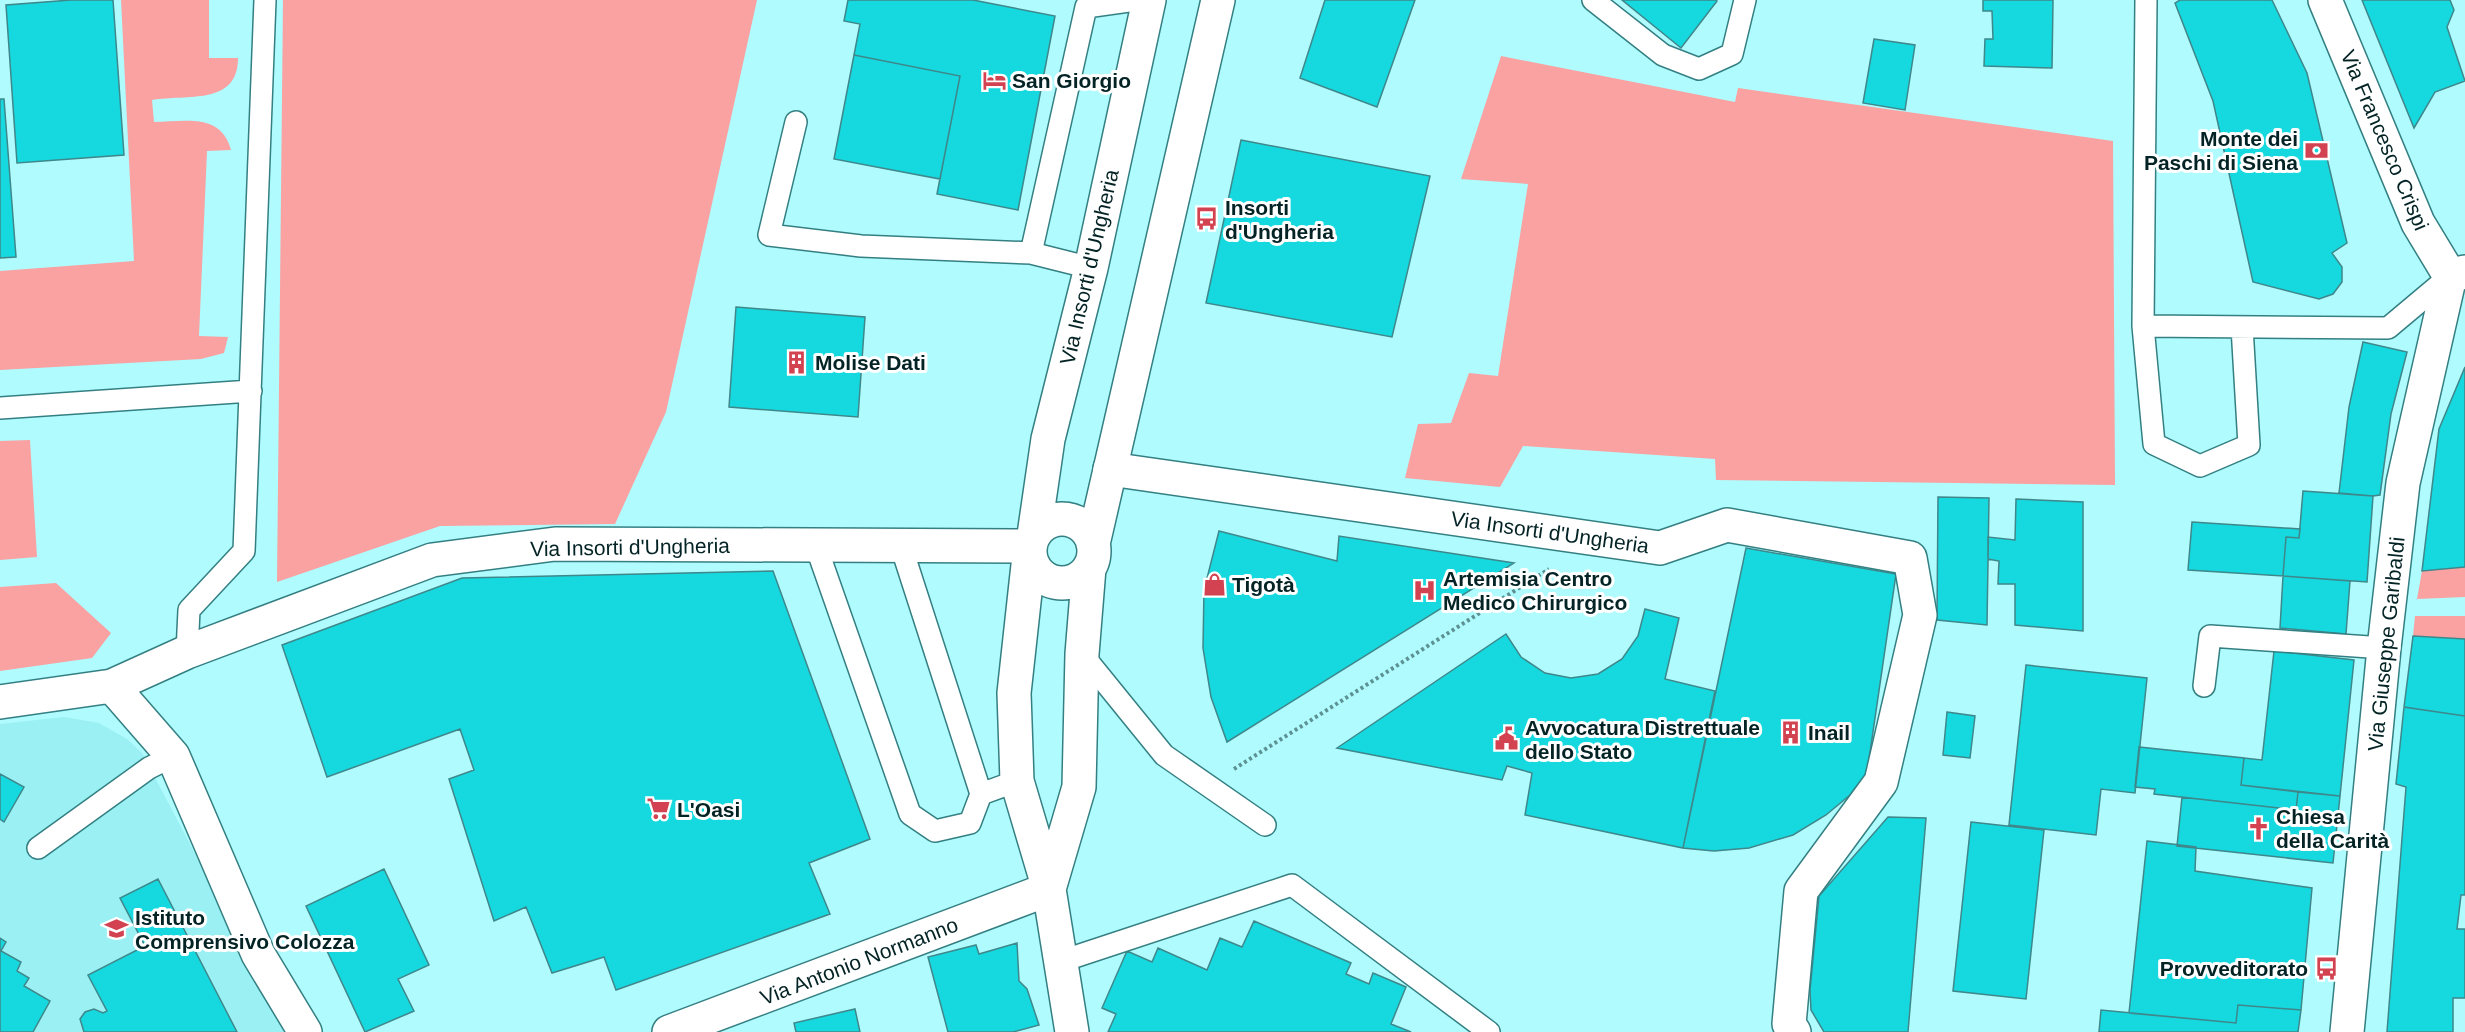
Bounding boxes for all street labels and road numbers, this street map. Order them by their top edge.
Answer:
street label: Via Francesco Crispi [2337,47,2433,233]
street label: Via Insorti d'Ungheria [1055,167,1123,367]
street label: Via Insorti d'Ungheria [1449,507,1651,557]
street label: Via Insorti d'Ungheria [530,534,730,560]
street label: Via Giuseppe Garibaldi [2363,536,2409,752]
street label: Via Antonio Normanno [757,913,961,1009]

